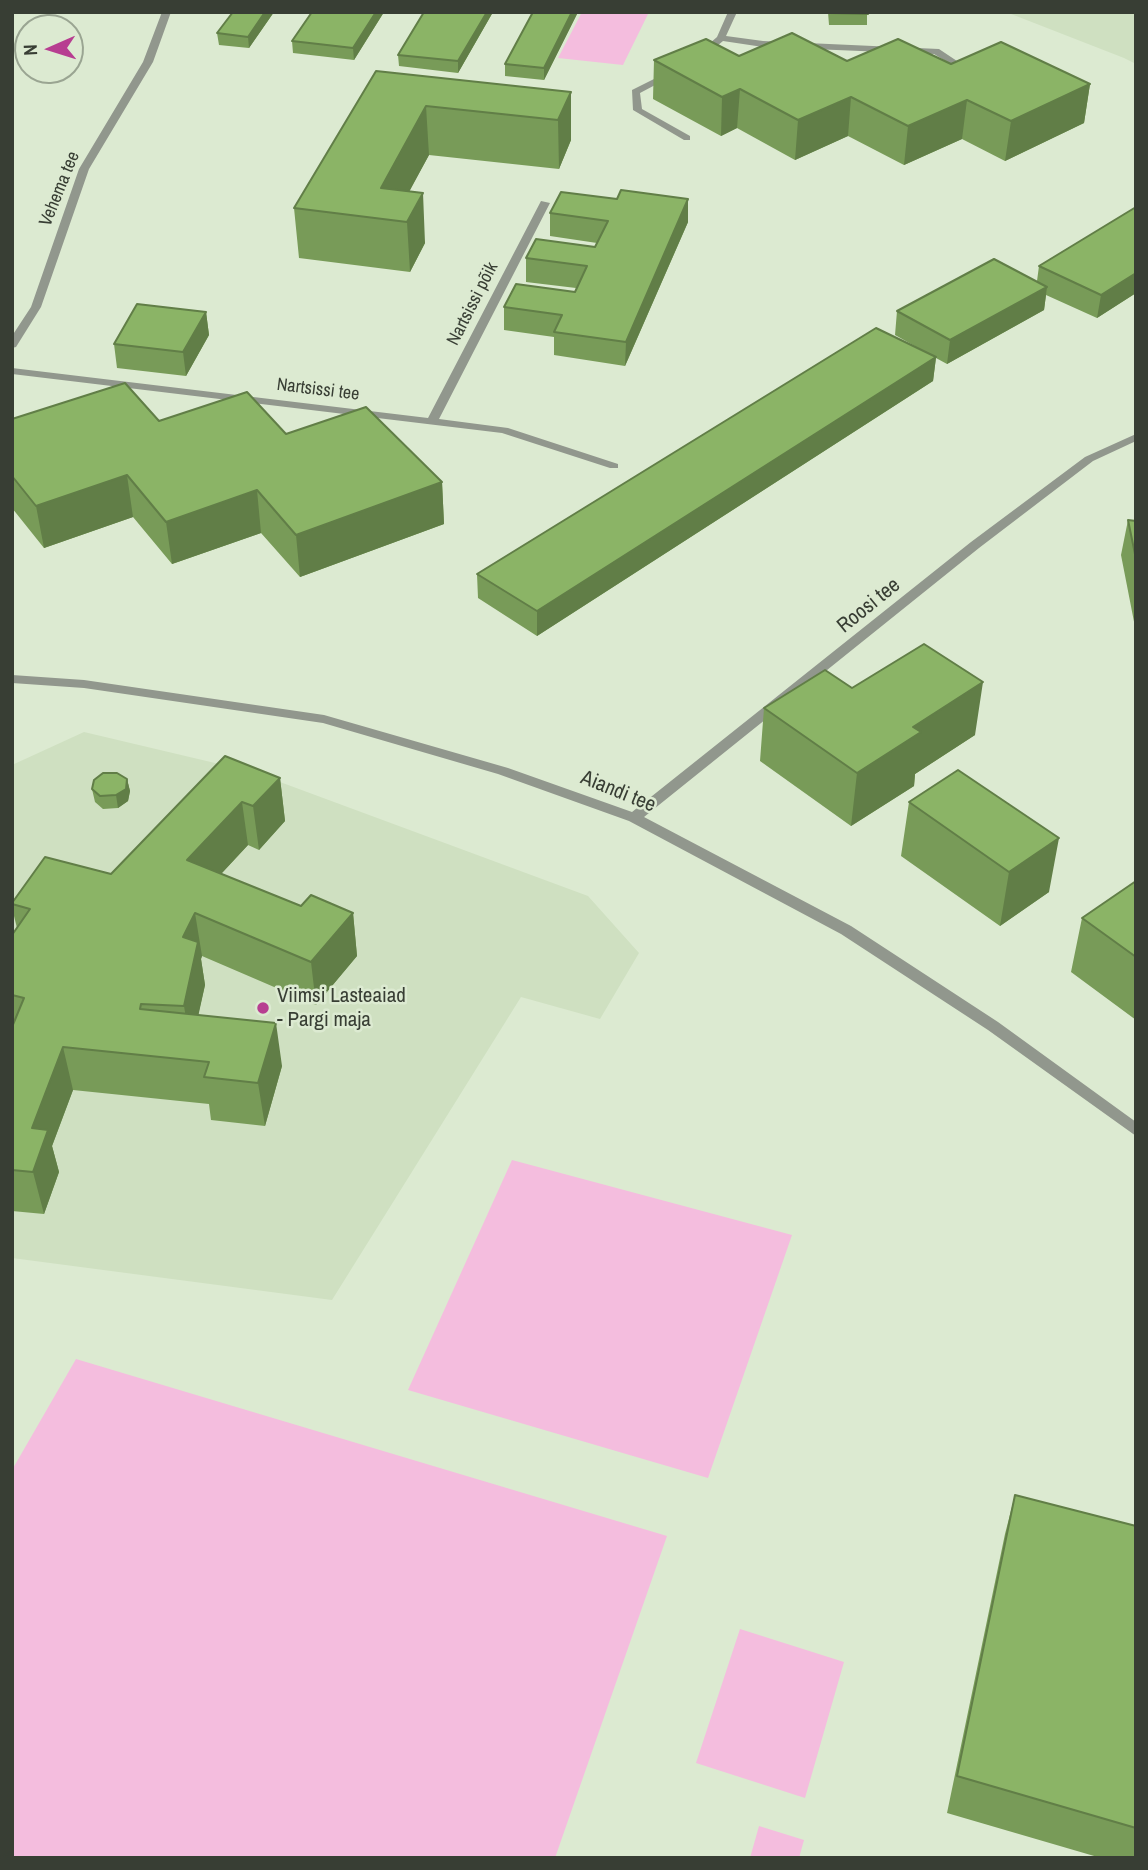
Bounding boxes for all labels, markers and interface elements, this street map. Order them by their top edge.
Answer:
north arrow [14,14,84,84]
text: N [17,44,43,56]
street label: Vehema tee [35,148,85,230]
street label: Nartsissi põik [443,259,503,349]
street label: Nartsissi tee [276,374,360,406]
street label: Roosi tee [832,573,906,639]
street label: Aiandi tee [577,766,659,818]
place label: Viimsi Lasteaiad - Pargi maja [277,983,406,1033]
marker: Viimsi Lasteaiad - Pargi maja [255,1000,271,1016]

